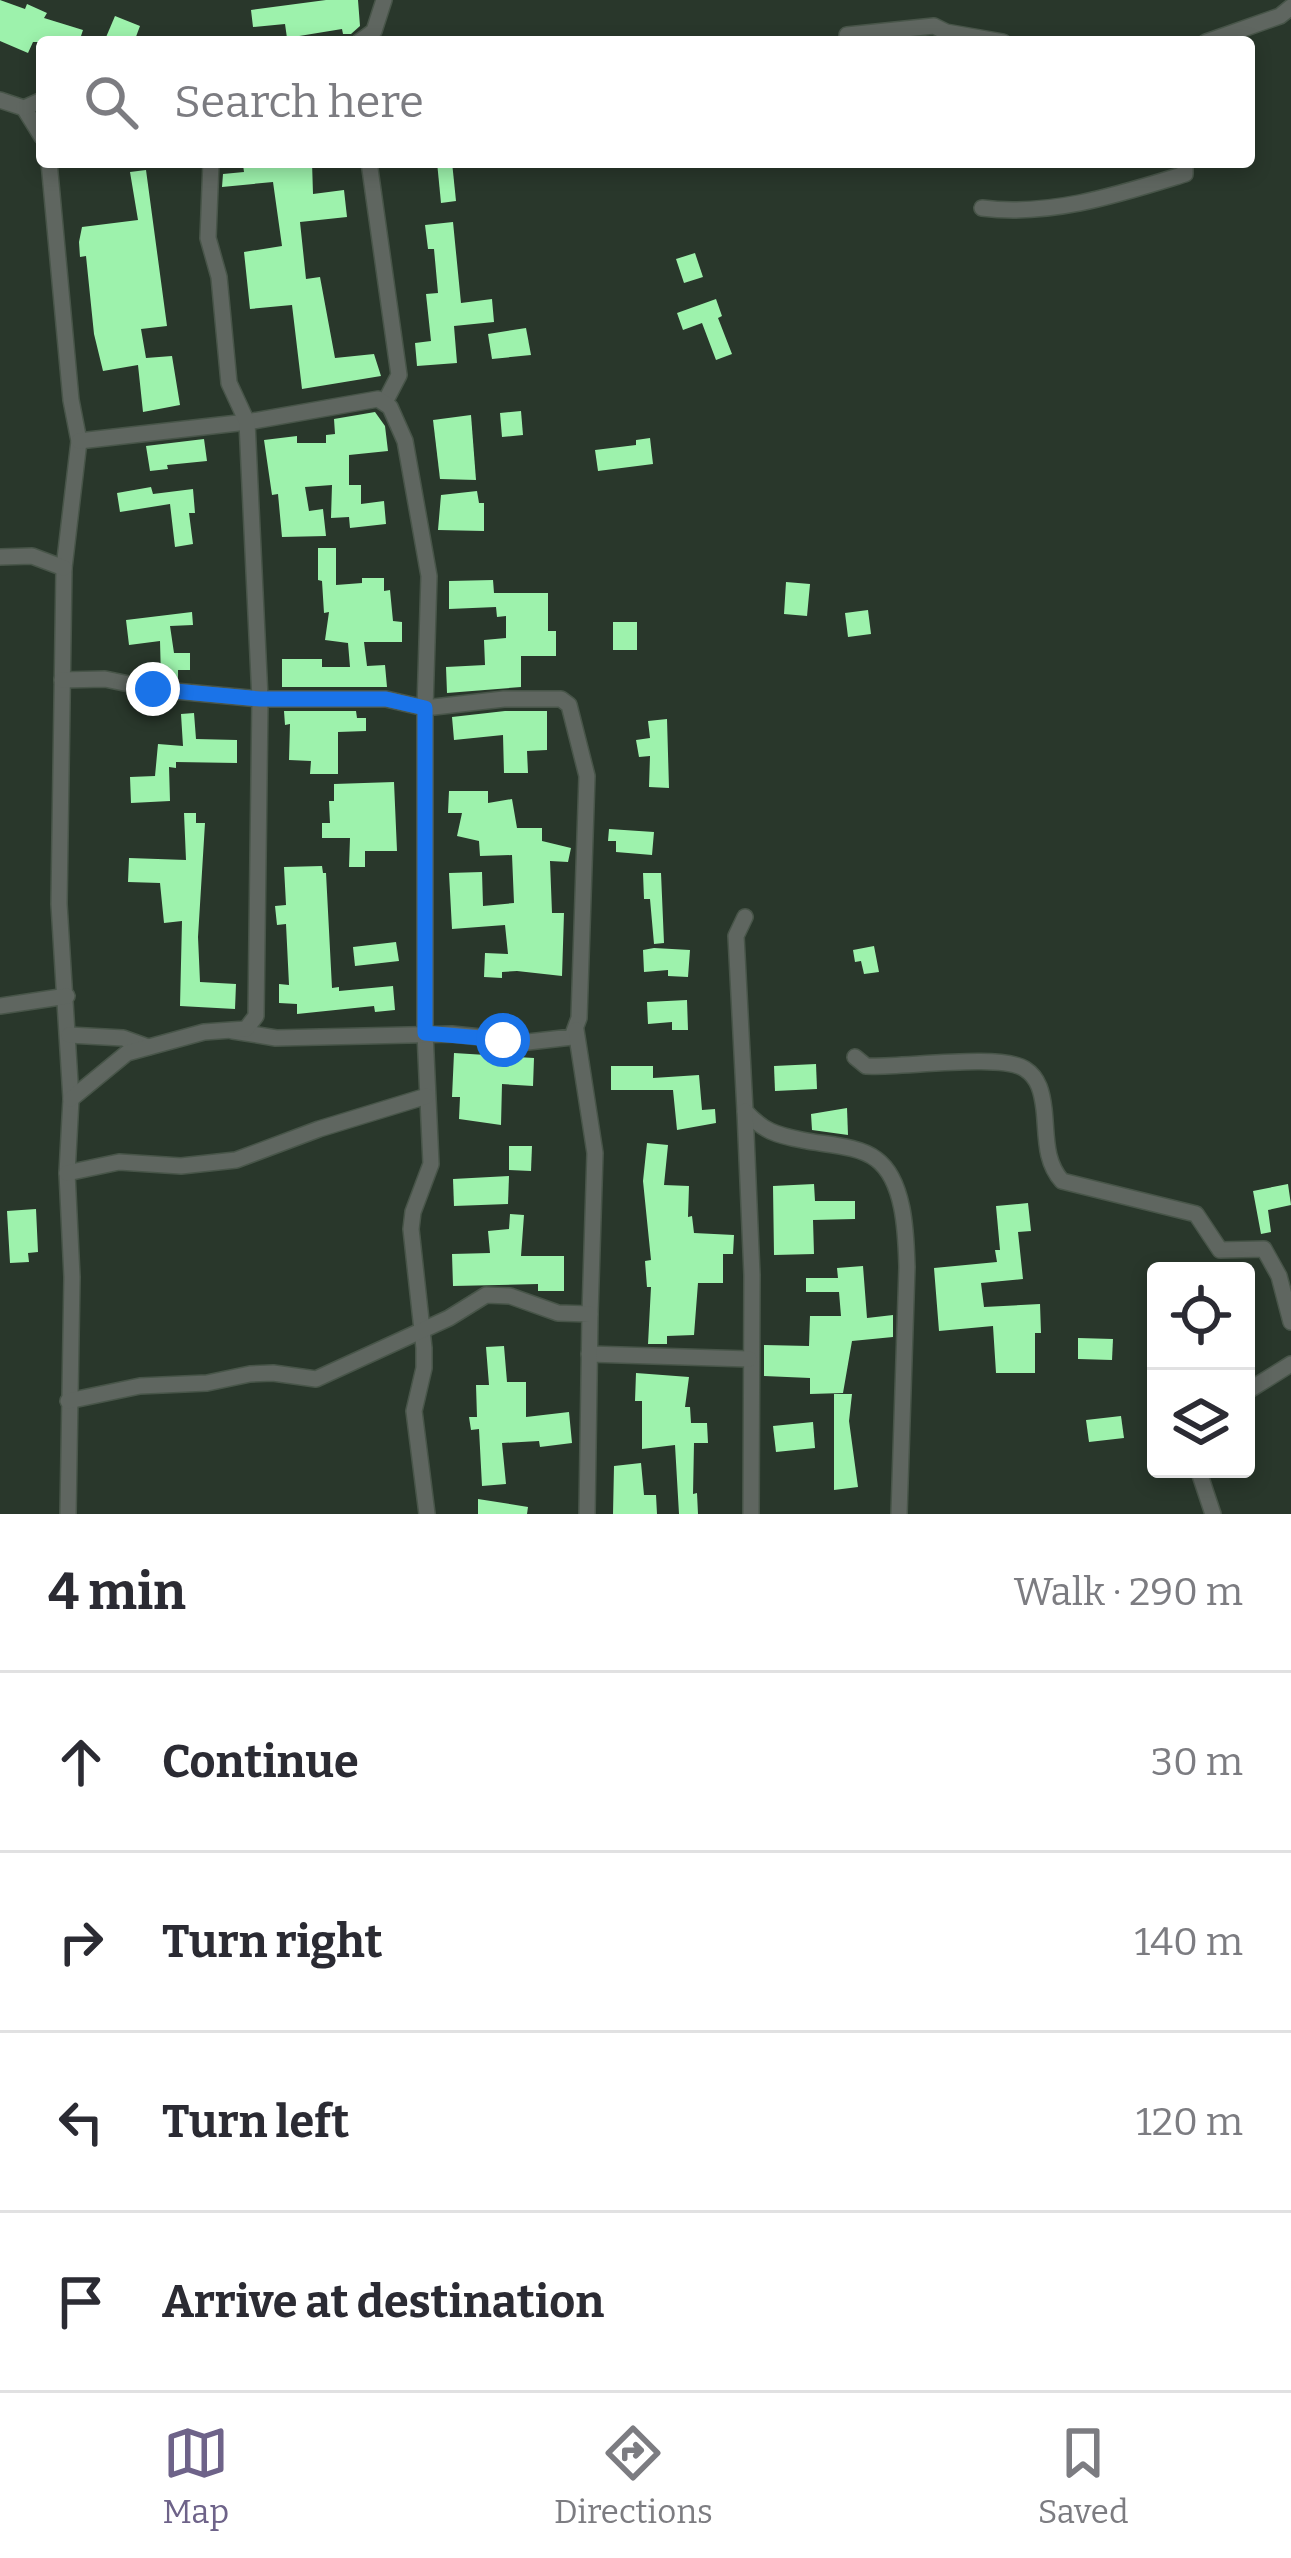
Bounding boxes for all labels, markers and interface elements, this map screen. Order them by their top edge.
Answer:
search box [36,36,1255,168]
icon: search [78,69,144,135]
text: Search here [174,75,424,129]
route end [126,662,180,716]
route start [476,1013,530,1067]
map controls [1147,1262,1255,1478]
button: locate [1147,1262,1255,1370]
button: layers [1147,1370,1255,1478]
text: 4 min [48,1561,186,1623]
text: Walk · 290 m [1014,1569,1243,1615]
icon: ahead [48,1729,114,1795]
text: Continue [162,1735,359,1789]
text: 30 m [1151,1739,1243,1785]
icon: right [48,1909,114,1975]
text: Turn right [162,1915,382,1969]
text: 140 m [1134,1919,1243,1965]
icon: left [48,2089,114,2155]
text: Turn left [162,2095,349,2149]
text: 120 m [1136,2099,1243,2145]
icon: arrive [48,2269,114,2335]
text: Arrive at destination [162,2275,604,2329]
tab: Map [163,2420,229,2532]
tab: Directions [554,2420,713,2532]
tab: Saved [1038,2420,1128,2532]

